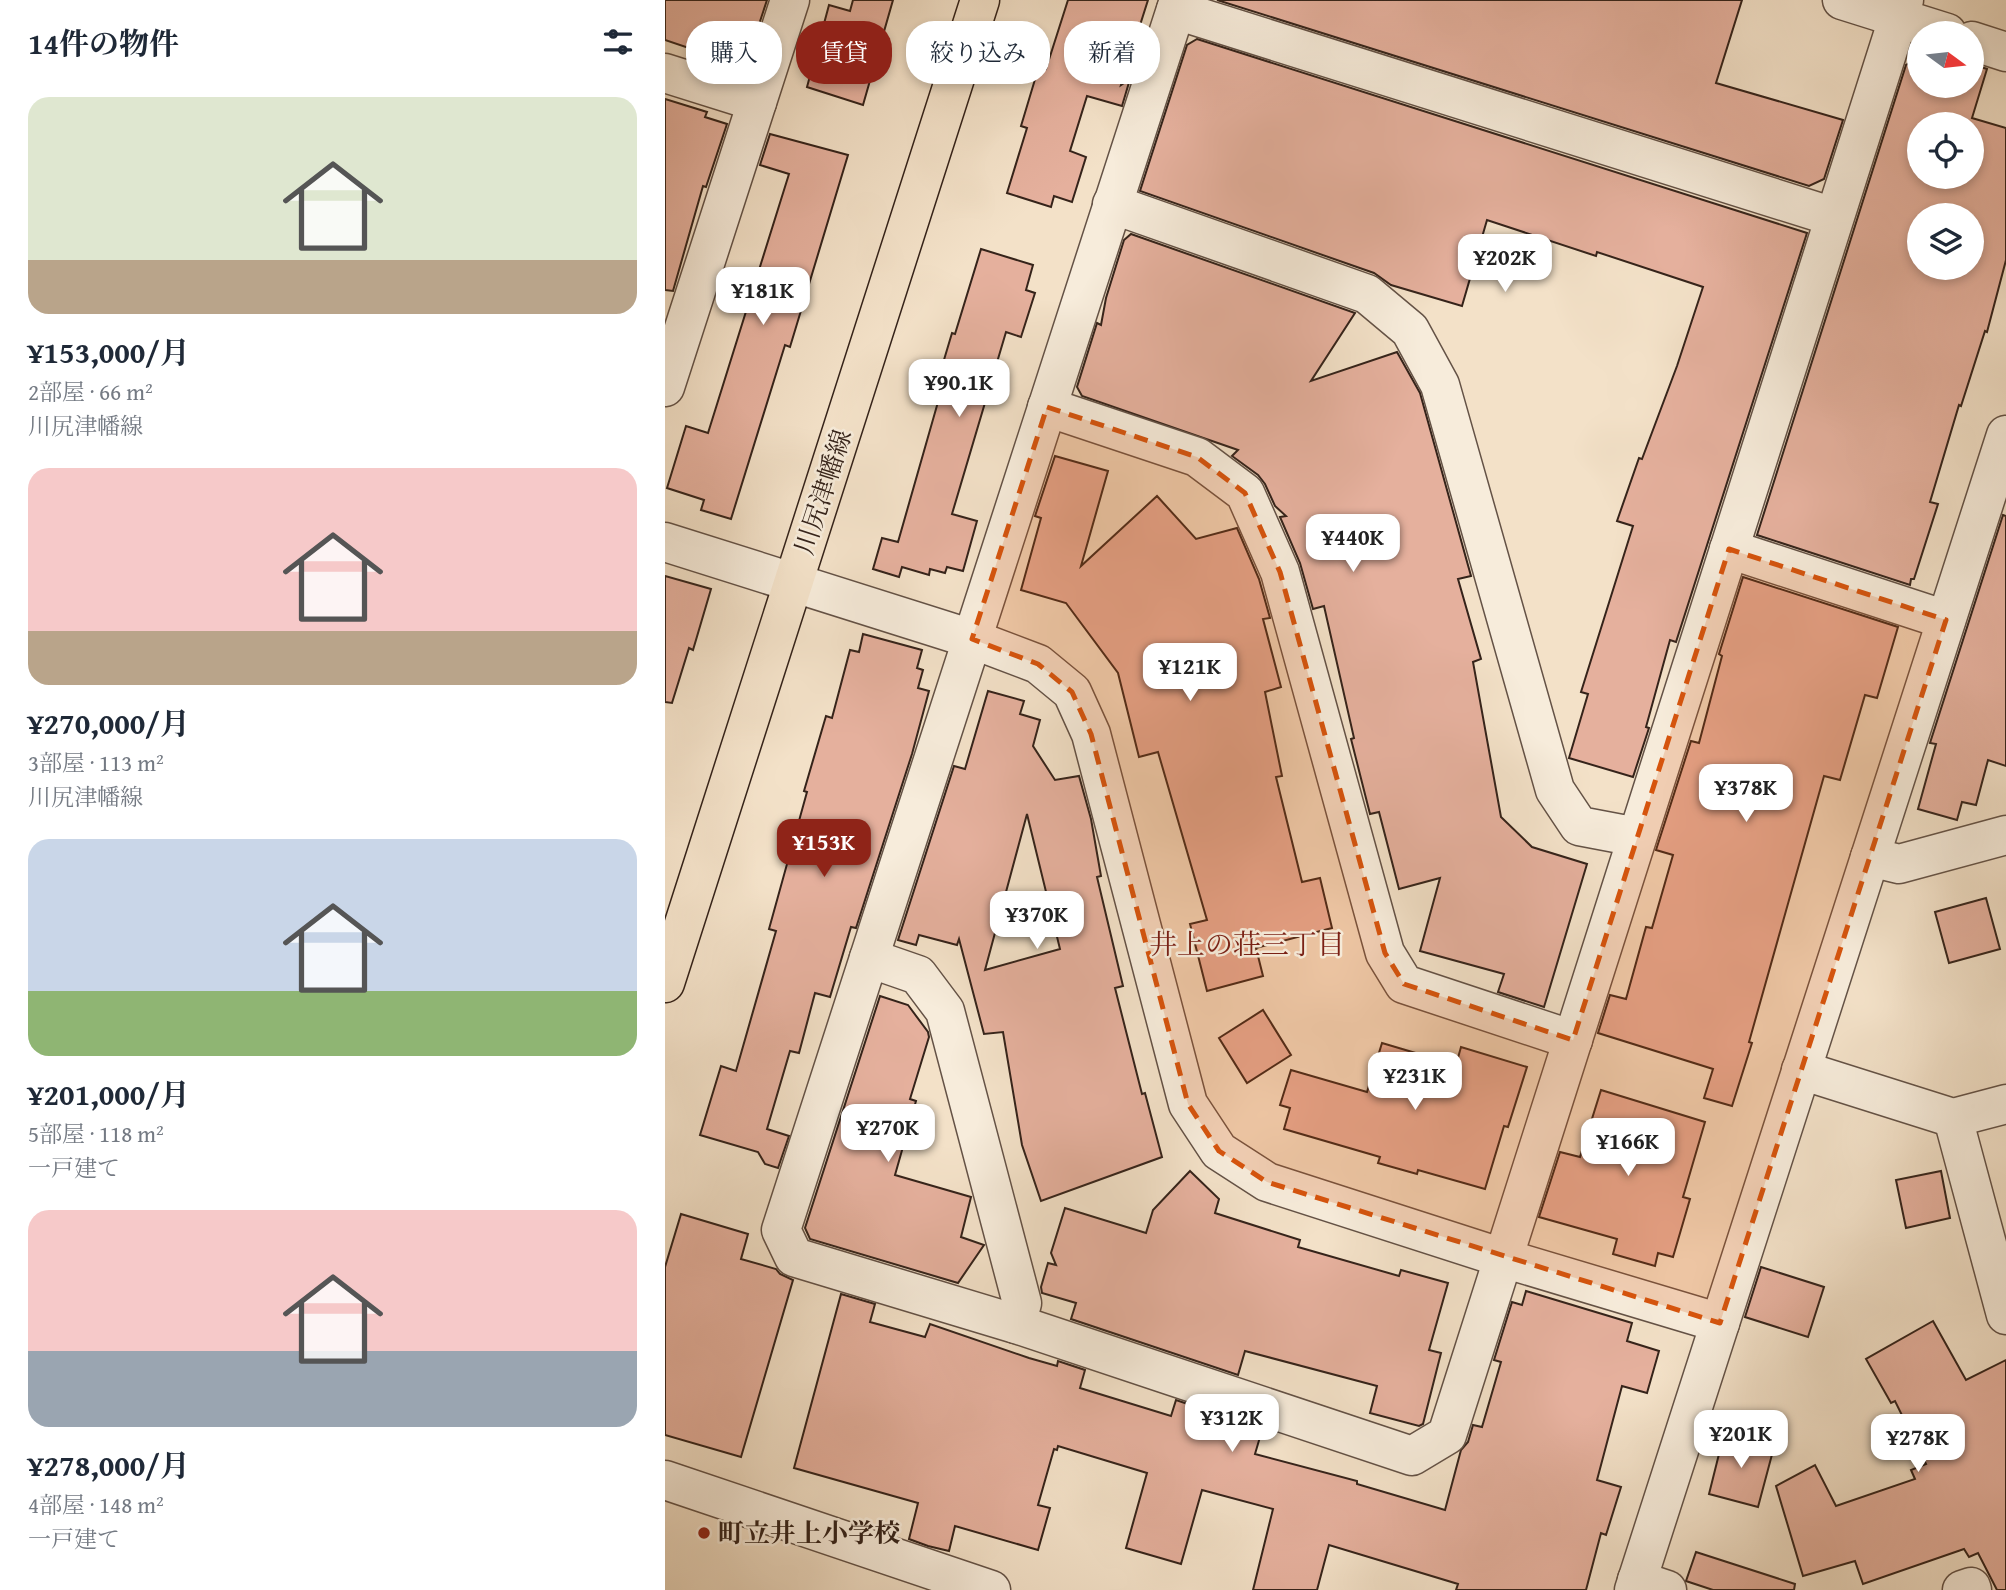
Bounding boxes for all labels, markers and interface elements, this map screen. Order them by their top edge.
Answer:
text: 14件の物件 [28,21,179,65]
chip: 購入 [686,21,782,84]
chip: 賃貸 [796,21,892,84]
chip: 絞り込み [906,21,1050,84]
chip: 新着 [1064,21,1160,84]
north arrow [1907,21,1985,98]
map controls [1907,21,1984,280]
icon: filters [599,23,637,61]
button: locate [1907,112,1984,189]
icon: home [270,143,396,269]
button: layers [1907,203,1984,280]
pin: ¥202K [1456,234,1554,294]
text: ¥202K [1474,240,1536,273]
pin: ¥181K [714,268,812,327]
text: ¥181K [732,273,794,306]
text: ¥153,000/月 [28,330,190,374]
pin: ¥90.1K [902,360,1016,419]
text: ¥90.1K [925,365,993,398]
text: 2部屋 · 66 m² [28,375,153,408]
text: 川尻津幡線 [28,409,143,442]
street label: 川尻津幡線 [784,424,861,560]
icon: home [270,514,396,640]
pin: ¥440K [1304,514,1402,574]
text: ¥440K [1322,520,1384,553]
pin: ¥121K [1141,644,1239,703]
text: ¥121K [1159,649,1221,682]
text: ¥270,000/月 [28,701,190,745]
text: 3部屋 · 113 m² [28,746,164,779]
pin: ¥378K [1697,764,1795,824]
text: ¥378K [1715,770,1777,803]
text: 川尻津幡線 [28,780,143,813]
pin: ¥153K [775,820,873,879]
text: ¥153K [793,825,855,858]
icon: home [270,885,396,1011]
pin: ¥370K [988,892,1086,951]
text: ¥370K [1006,897,1068,930]
district label: 井上の荘三丁目 [1149,923,1345,964]
pin: ¥231K [1366,1052,1464,1112]
text: ¥231K [1384,1058,1446,1091]
text: ¥201,000/月 [28,1072,190,1116]
pin: ¥270K [839,1104,937,1164]
text: ¥270K [857,1110,919,1143]
text: 5部屋 · 118 m² [28,1117,164,1150]
pin: ¥166K [1579,1118,1677,1178]
text: ¥166K [1597,1124,1659,1157]
text: 一戸建て [28,1151,120,1184]
icon: home [270,1256,396,1382]
pin: ¥312K [1183,1394,1281,1454]
text: ¥312K [1201,1400,1263,1433]
pin: ¥201K [1692,1410,1790,1470]
pin: ¥278K [1869,1414,1967,1474]
text: ¥201K [1710,1416,1772,1449]
text: ¥278K [1887,1420,1949,1453]
text: ¥278,000/月 [28,1443,190,1487]
text: 4部屋 · 148 m² [28,1488,164,1521]
place label: 町立井上小学校 [718,1513,900,1552]
text: 一戸建て [28,1522,120,1555]
marker: 町立井上小学校 [696,1525,712,1541]

